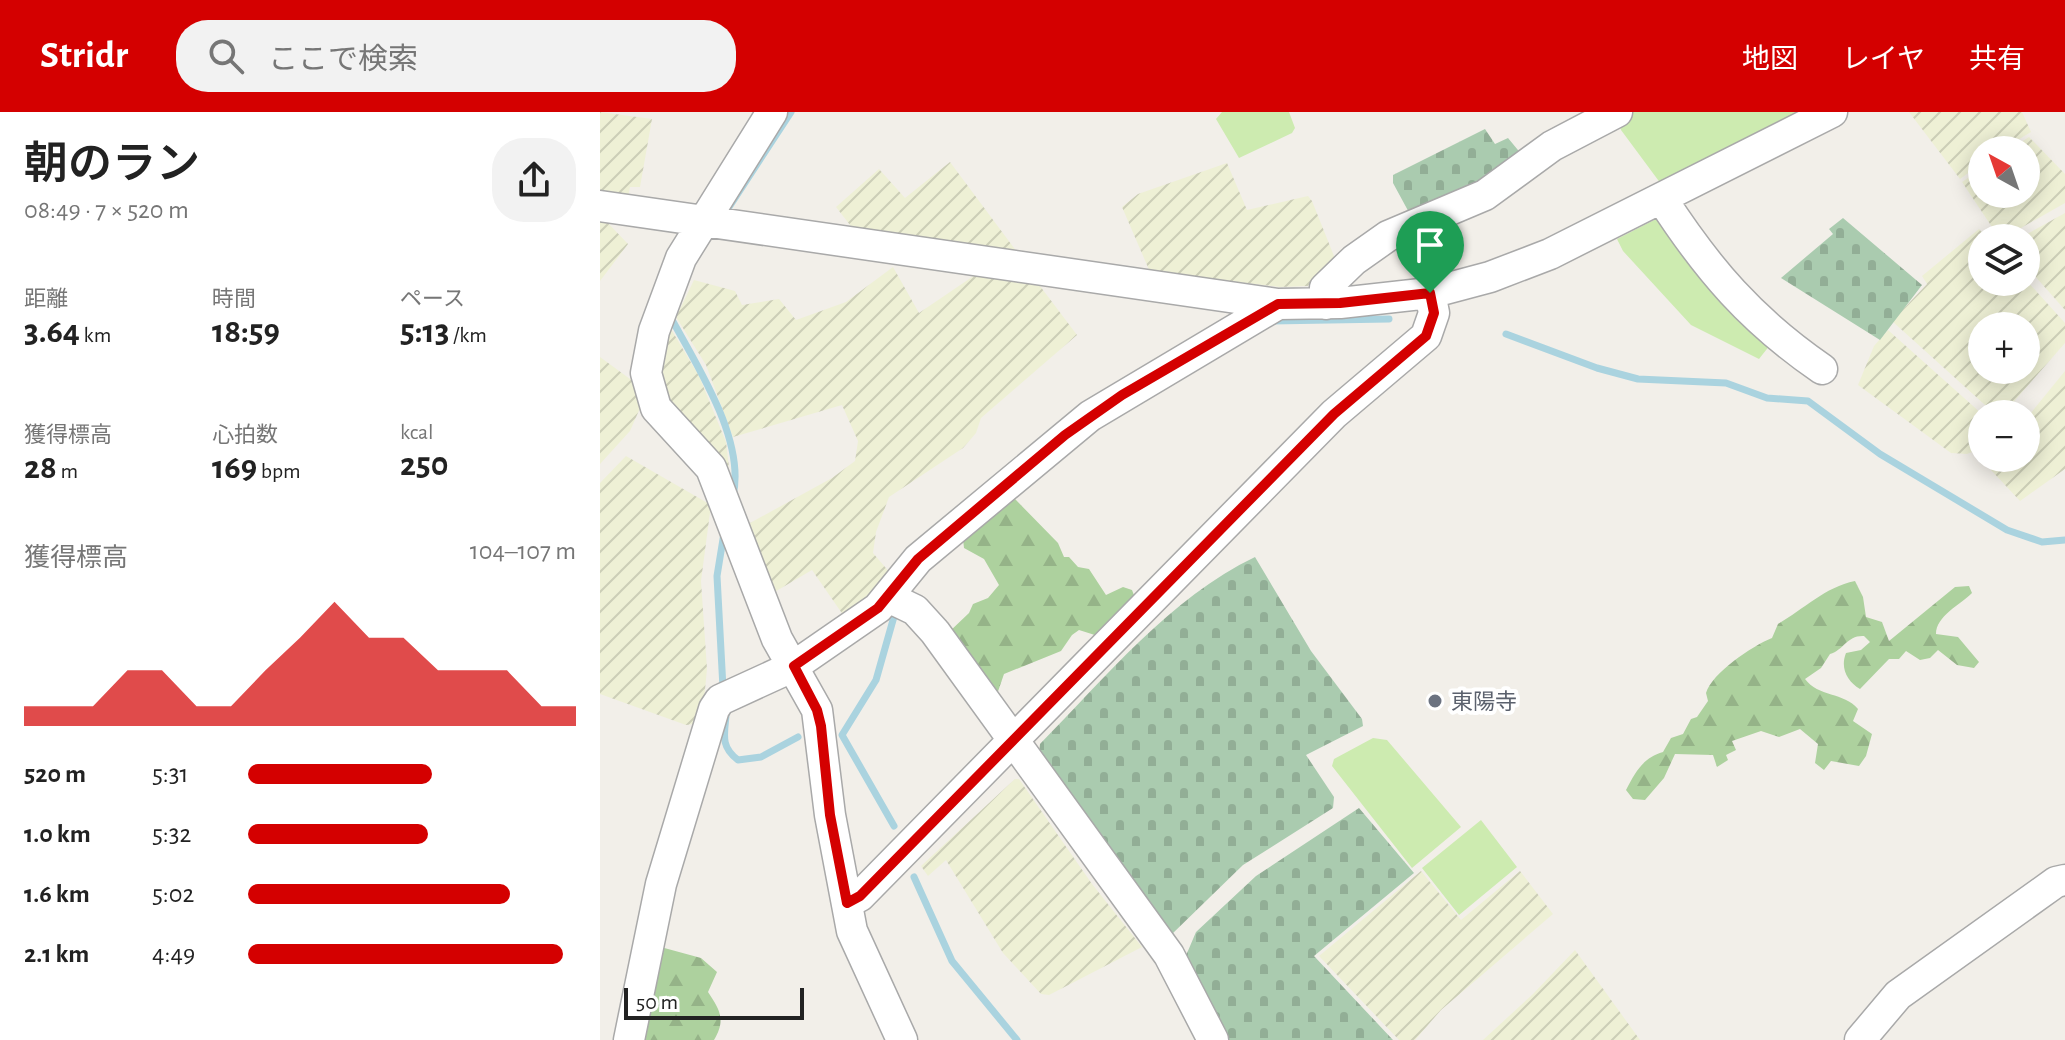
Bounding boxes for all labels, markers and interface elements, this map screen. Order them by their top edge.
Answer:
search box [176,20,736,92]
icon: search [204,34,248,78]
text: Stridr [40,37,128,75]
text: ここで検索 [268,45,418,75]
text: 地図 [1742,46,1798,74]
text: レイヤ [1842,46,1925,74]
text: 共有 [1969,46,2025,74]
north arrow [1968,136,2040,208]
map controls [1968,136,2040,472]
button: share [492,138,576,222]
text: 朝のラン [24,143,200,187]
text: 08:49 · 7 × 520 m [24,197,189,223]
pin [1396,211,1464,293]
icon: arrive [1408,223,1452,267]
button: layers [1968,224,2040,296]
text: 距離 [24,288,68,310]
text: 時間 [212,288,256,310]
text: ペース [400,288,465,310]
button: + [1968,312,2040,384]
text: 3.64 [24,315,80,349]
text: 18:59 [212,315,280,349]
text: 5:13 [400,315,449,349]
text: km [80,324,111,346]
text: /km [449,324,487,346]
button: − [1968,400,2040,472]
text: kcal [400,421,434,443]
text: 獲得標高 [24,424,112,446]
text: 心拍数 [212,424,278,446]
text: 250 [400,448,448,482]
text: 28 [24,451,57,485]
text: 169 [212,451,257,485]
text: m [57,460,78,482]
text: bpm [257,460,301,482]
text: 104–107 m [470,538,576,564]
text: 獲得標高 [24,545,128,571]
place label: 東陽寺 [1451,690,1517,713]
marker: 東陽寺 [1426,692,1444,710]
text: 520 m [24,761,86,787]
text: 5:31 [152,761,188,787]
text: 1.0 km [24,821,91,847]
text: 5:32 [152,821,191,847]
text: 1.6 km [24,881,90,907]
text: 5:02 [152,881,194,907]
text: 2.1 km [24,941,89,967]
text: 4:49 [152,941,195,967]
scale bar [624,984,804,1020]
text: 50 m [636,991,678,1013]

